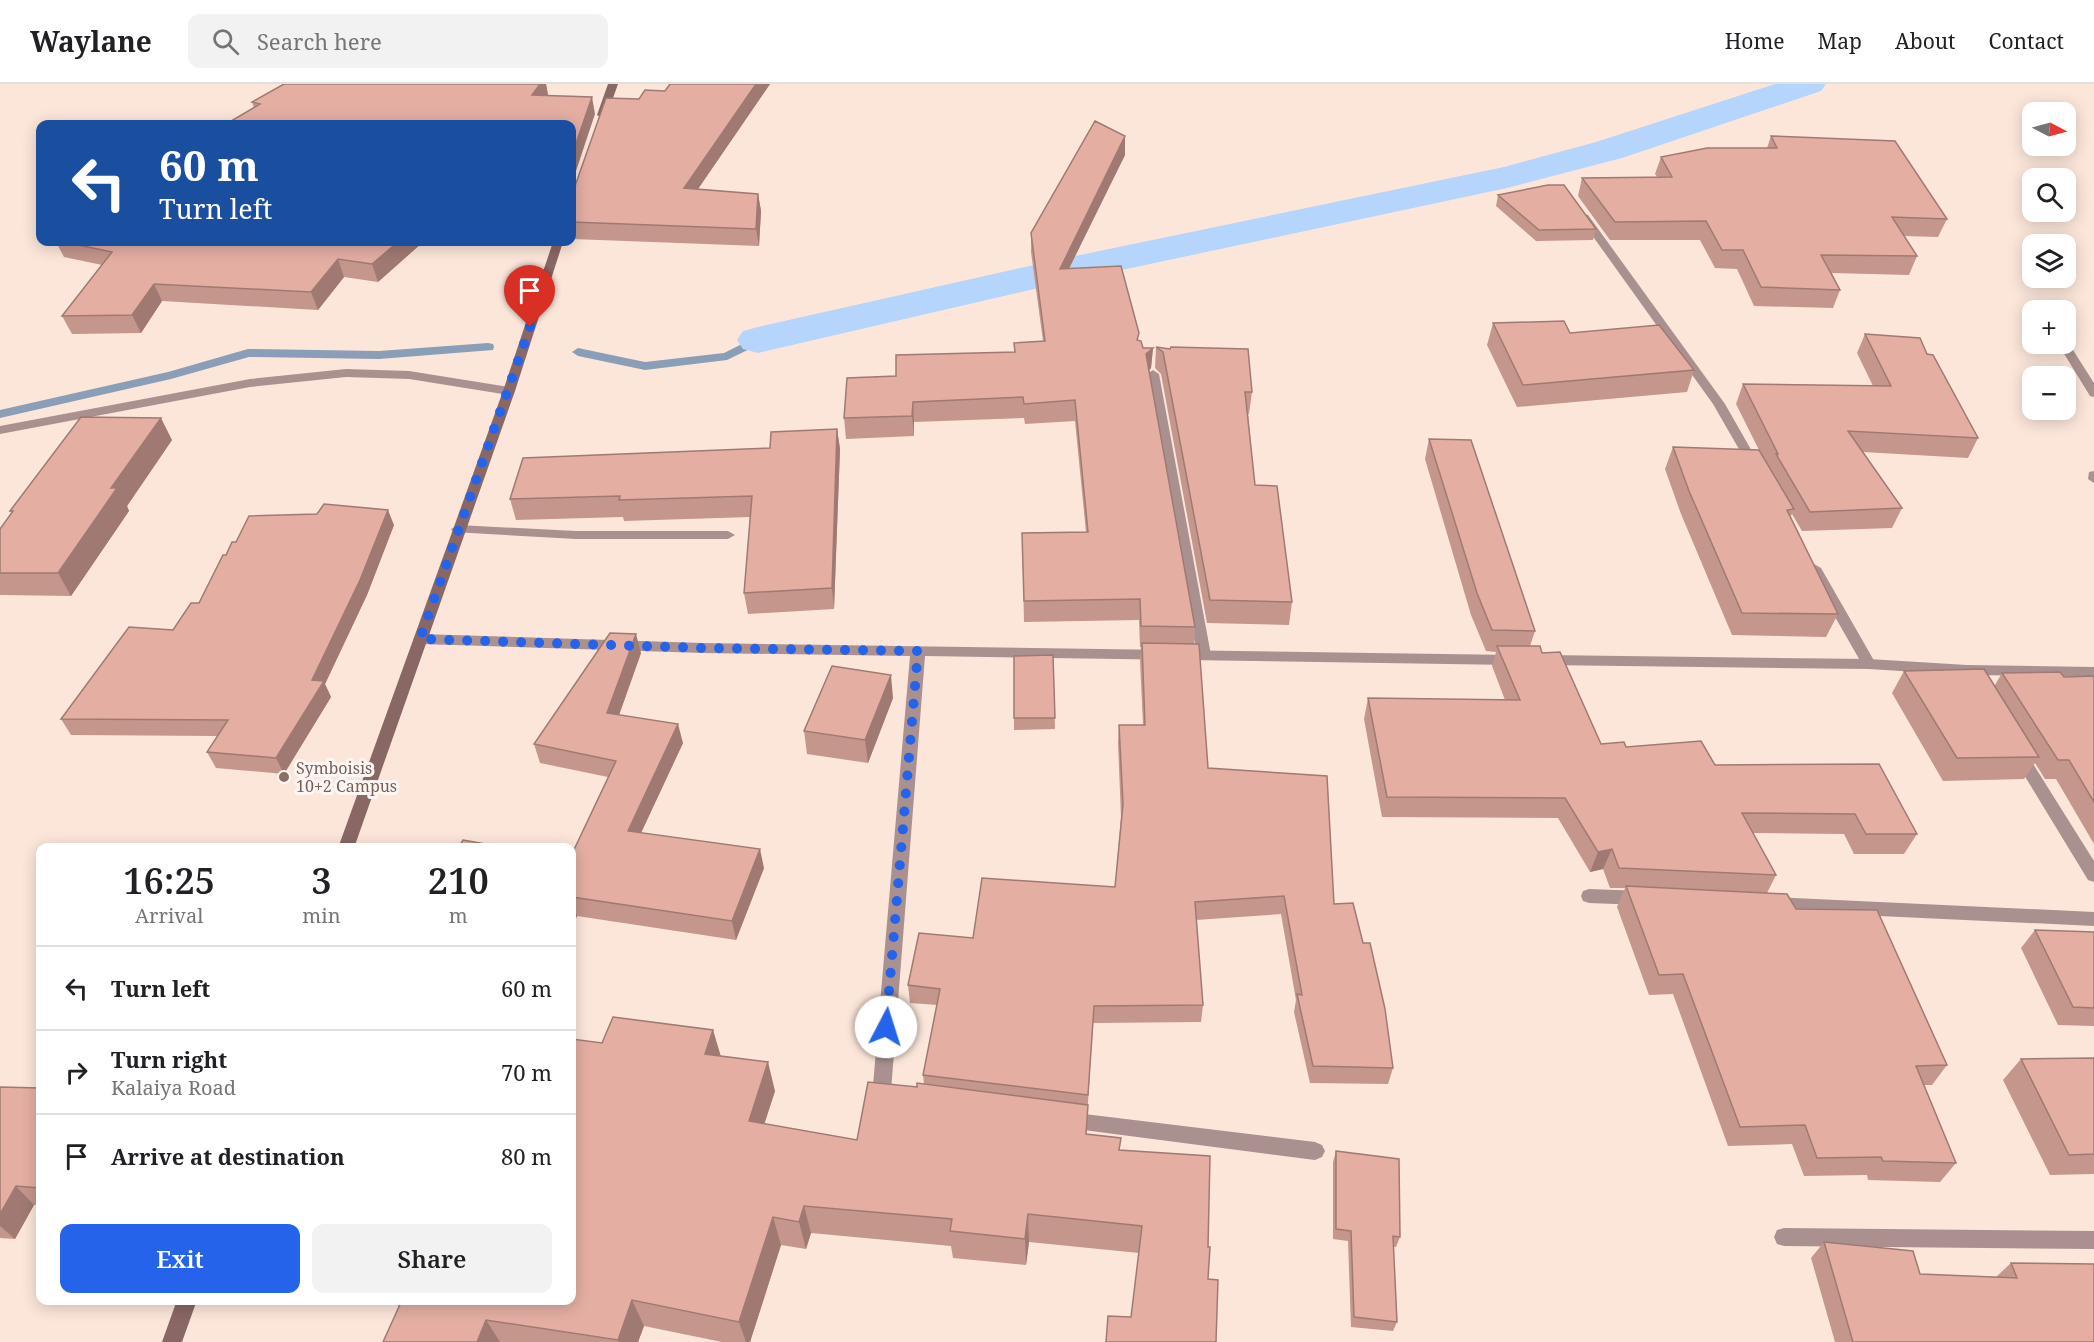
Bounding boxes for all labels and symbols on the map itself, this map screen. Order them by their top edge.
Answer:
north arrow [2022,102,2076,156]
pin [504,265,555,327]
place label: Symboisis 10+2 Campus [296,757,397,797]
marker: Symboisis 10+2 Campus [277,770,291,784]
position arrow [854,995,918,1059]

